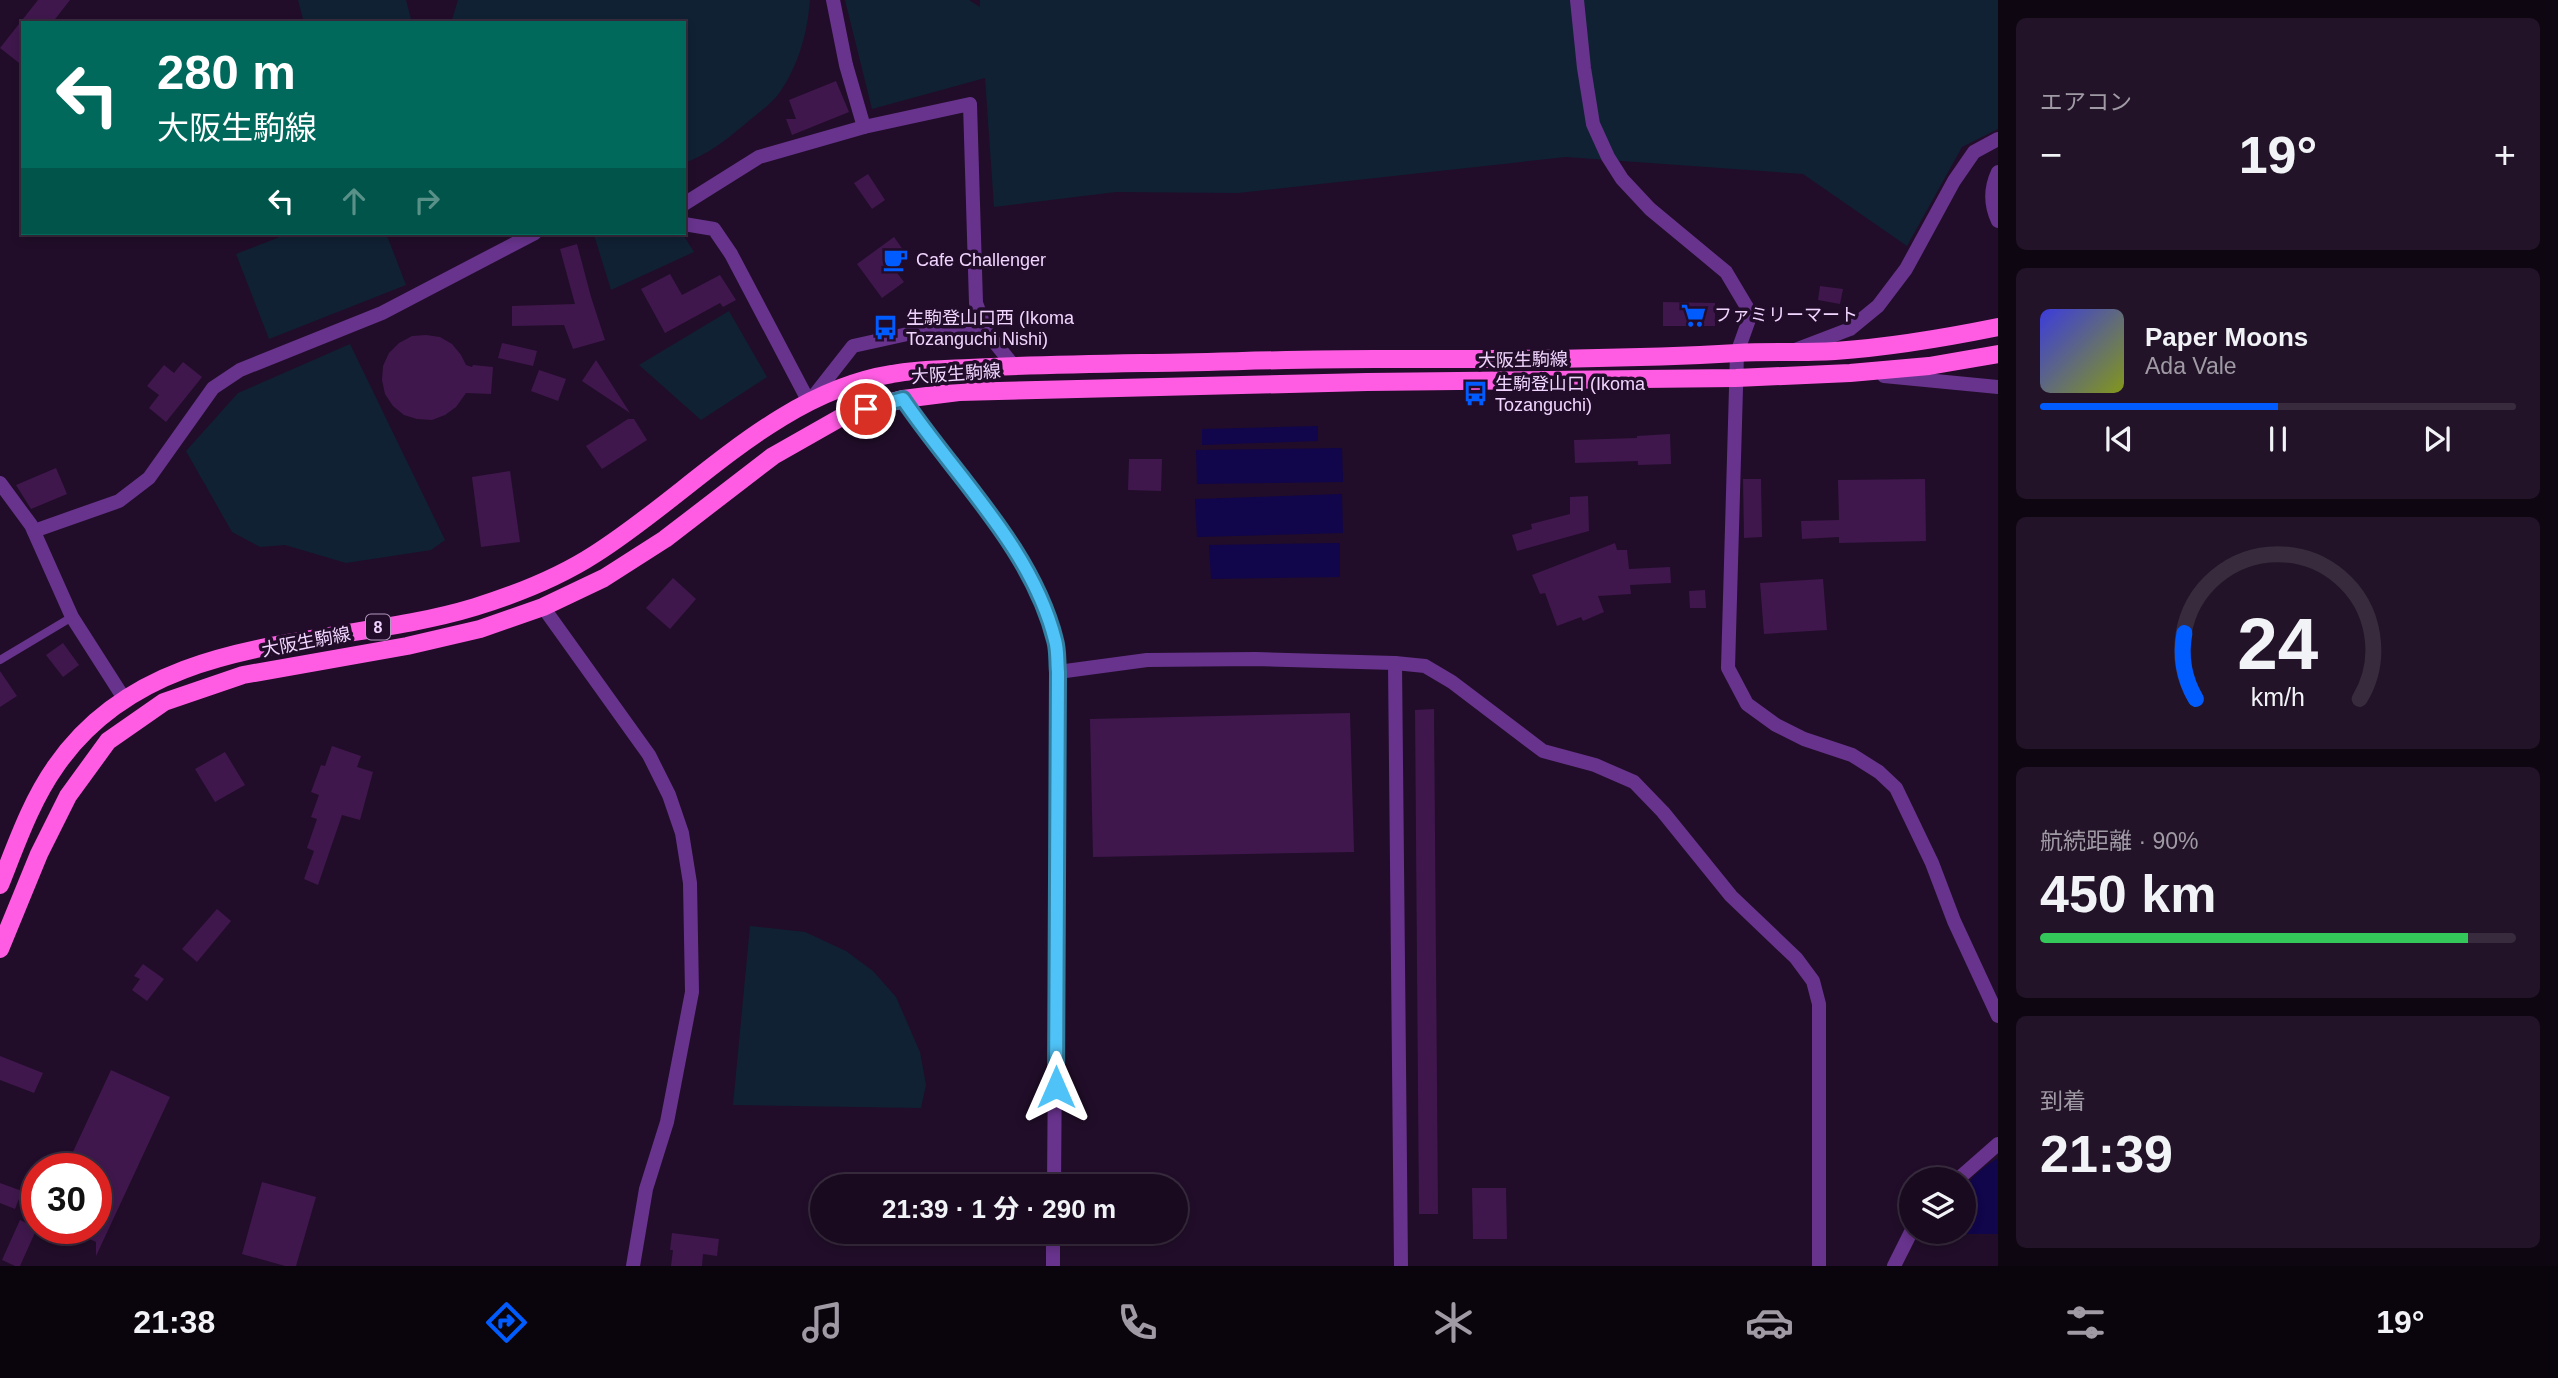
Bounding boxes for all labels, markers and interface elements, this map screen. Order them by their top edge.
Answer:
text: 280 m [157,45,296,99]
icon: left [42,49,133,140]
text: エアコン [2040,89,2132,115]
text: 大阪生駒線 [157,110,317,146]
text: 19° [2239,126,2317,184]
text: − [2040,134,2062,176]
text: + [2494,134,2516,176]
icon: left [262,182,300,220]
icon: ahead [335,182,373,220]
icon: right [408,182,446,220]
cafe icon: Cafe Challenger [882,246,910,274]
place label: Cafe Challenger [916,250,1046,270]
supermarket icon: ファミリーマート [1680,301,1708,329]
place label: ファミリーマート [1714,305,1858,325]
place label: 生駒登山口西 (Ikoma Tozanguchi Nishi) [906,308,1075,349]
bus stop icon: 生駒登山口西 (Ikoma Tozanguchi Nishi) [872,314,900,342]
text: Paper Moons [2145,322,2308,352]
street label: 大阪生駒線 [1478,349,1568,371]
text: Ada Vale [2145,353,2237,379]
street label: 大阪生駒線 [910,361,1002,387]
place label: 生駒登山口 (Ikoma Tozanguchi) [1495,374,1646,415]
pin [836,379,896,439]
bus stop icon: 生駒登山口 (Ikoma Tozanguchi) [1461,380,1489,408]
icon: arrive [847,390,885,428]
icon: previous [2100,420,2138,458]
icon: pause [2259,420,2297,458]
icon: next [2418,420,2456,458]
text: 24 [2238,603,2319,684]
road number: 8 [366,614,390,640]
street label: 大阪生駒線 [260,624,352,660]
text: km/h [2251,683,2305,711]
text: 航続距離 · 90% [2040,828,2198,854]
text: 450 km [2040,865,2216,923]
position arrow [1019,1050,1093,1124]
text: 到着 [2040,1088,2086,1114]
text: 21:39 [2040,1125,2173,1183]
speed limit sign: 30 [21,1153,112,1244]
map controls [1899,1167,1976,1244]
button: layers [1899,1167,1976,1244]
text: 21:39 · 1 分 · 290 m [882,1194,1116,1224]
icon: directions [482,1298,531,1347]
icon: music [798,1298,847,1347]
icon: phone [1113,1298,1162,1347]
icon: climate [1429,1298,1478,1347]
icon: car [1745,1298,1794,1347]
icon: filters [2061,1298,2110,1347]
text: 21:38 [133,1304,215,1340]
text: 19° [2376,1304,2425,1340]

